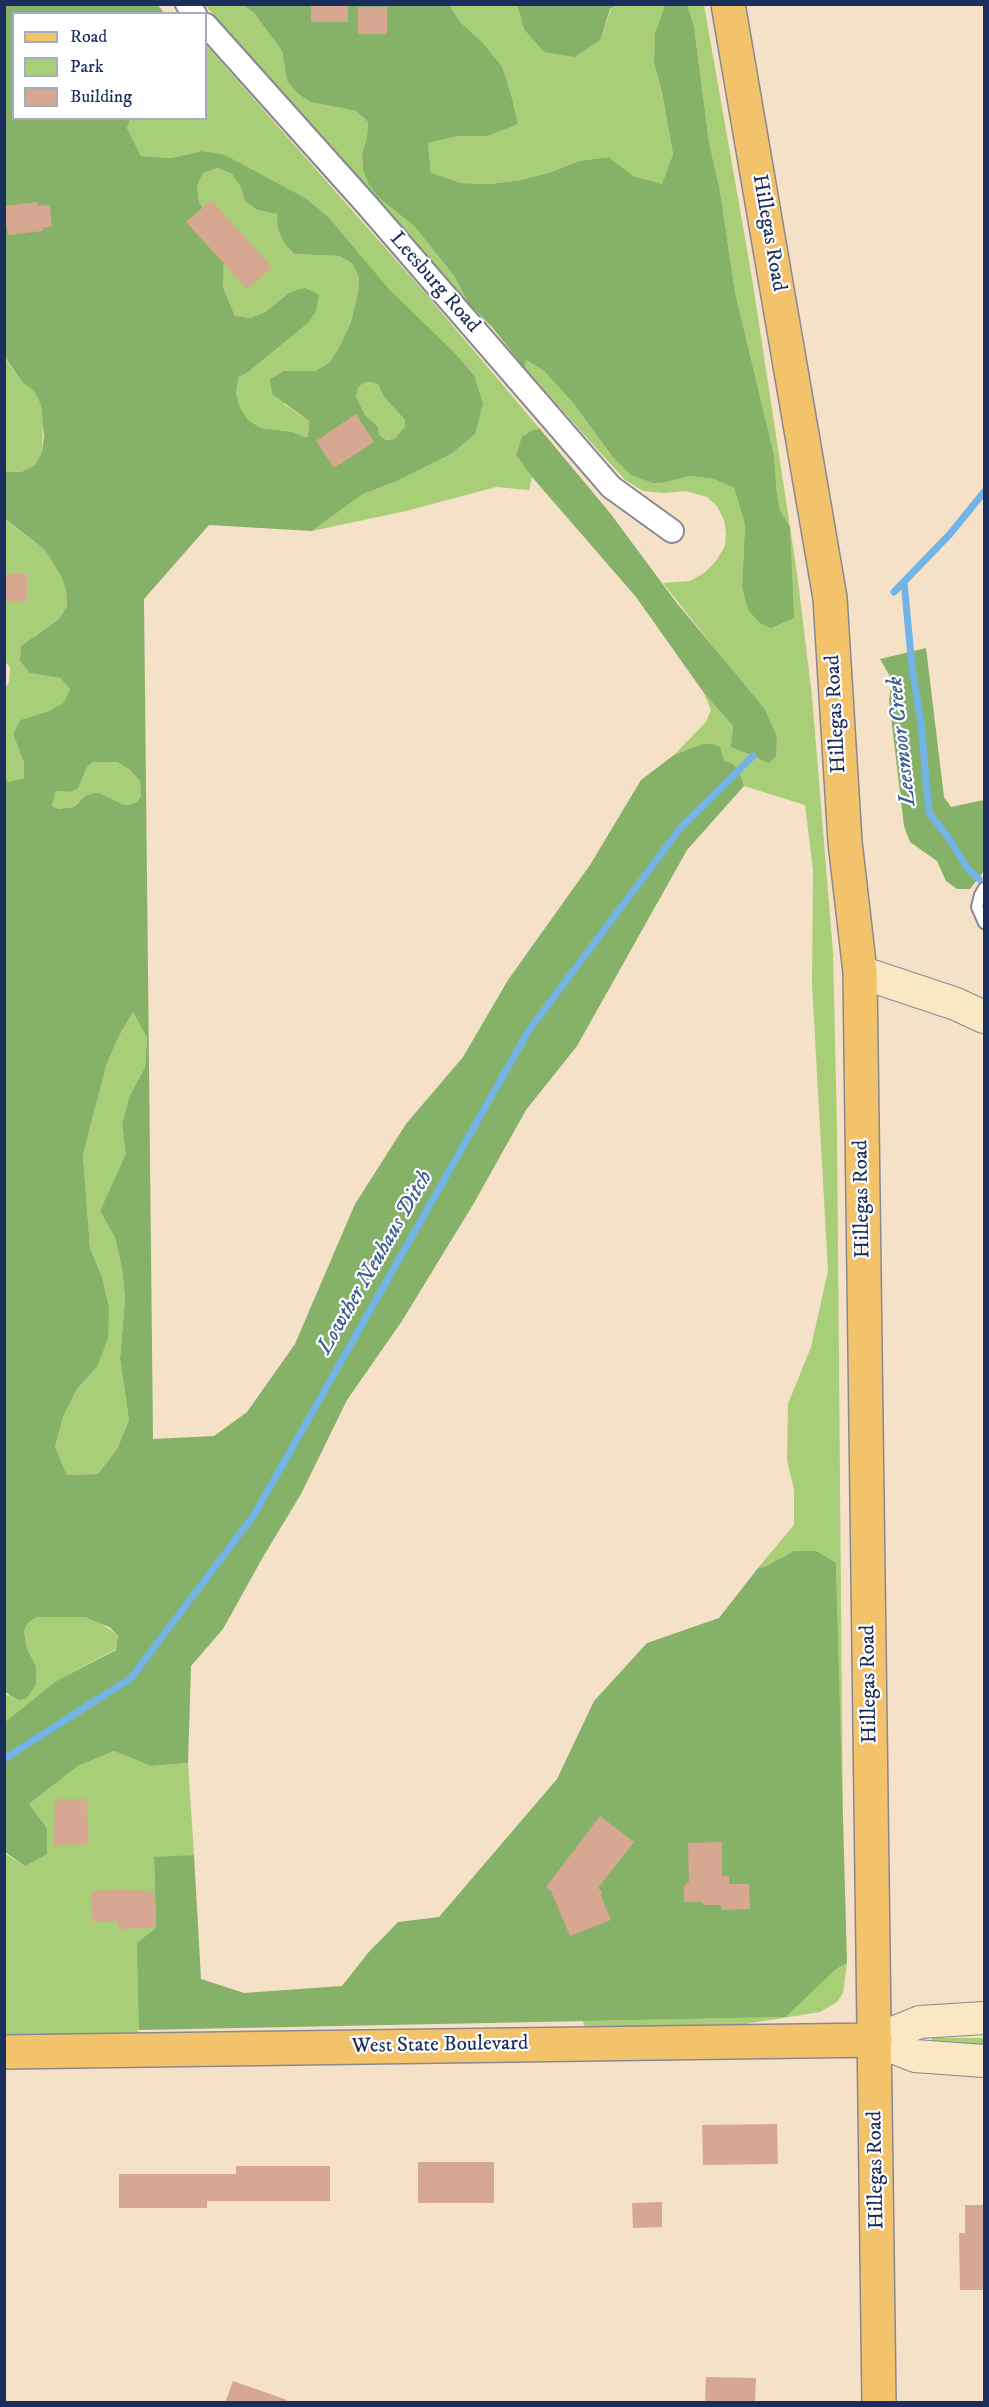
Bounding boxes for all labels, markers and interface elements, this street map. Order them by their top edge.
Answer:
legend [12,12,207,120]
text: Road [70,26,107,48]
text: Park [70,56,104,78]
text: Building [70,86,132,108]
street label: Hillegas Road [745,172,791,294]
street label: Leesburg Road [383,227,485,339]
street label: Hillegas Road [821,654,853,774]
water label: Leesmoor Creek [883,675,923,807]
street label: Hillegas Road [849,1140,877,1258]
water label: Lowther Neuhaus Ditch [313,1167,439,1359]
street label: Hillegas Road [856,1625,884,1743]
street label: West State Boulevard [351,2032,529,2060]
street label: Hillegas Road [863,2111,891,2229]

